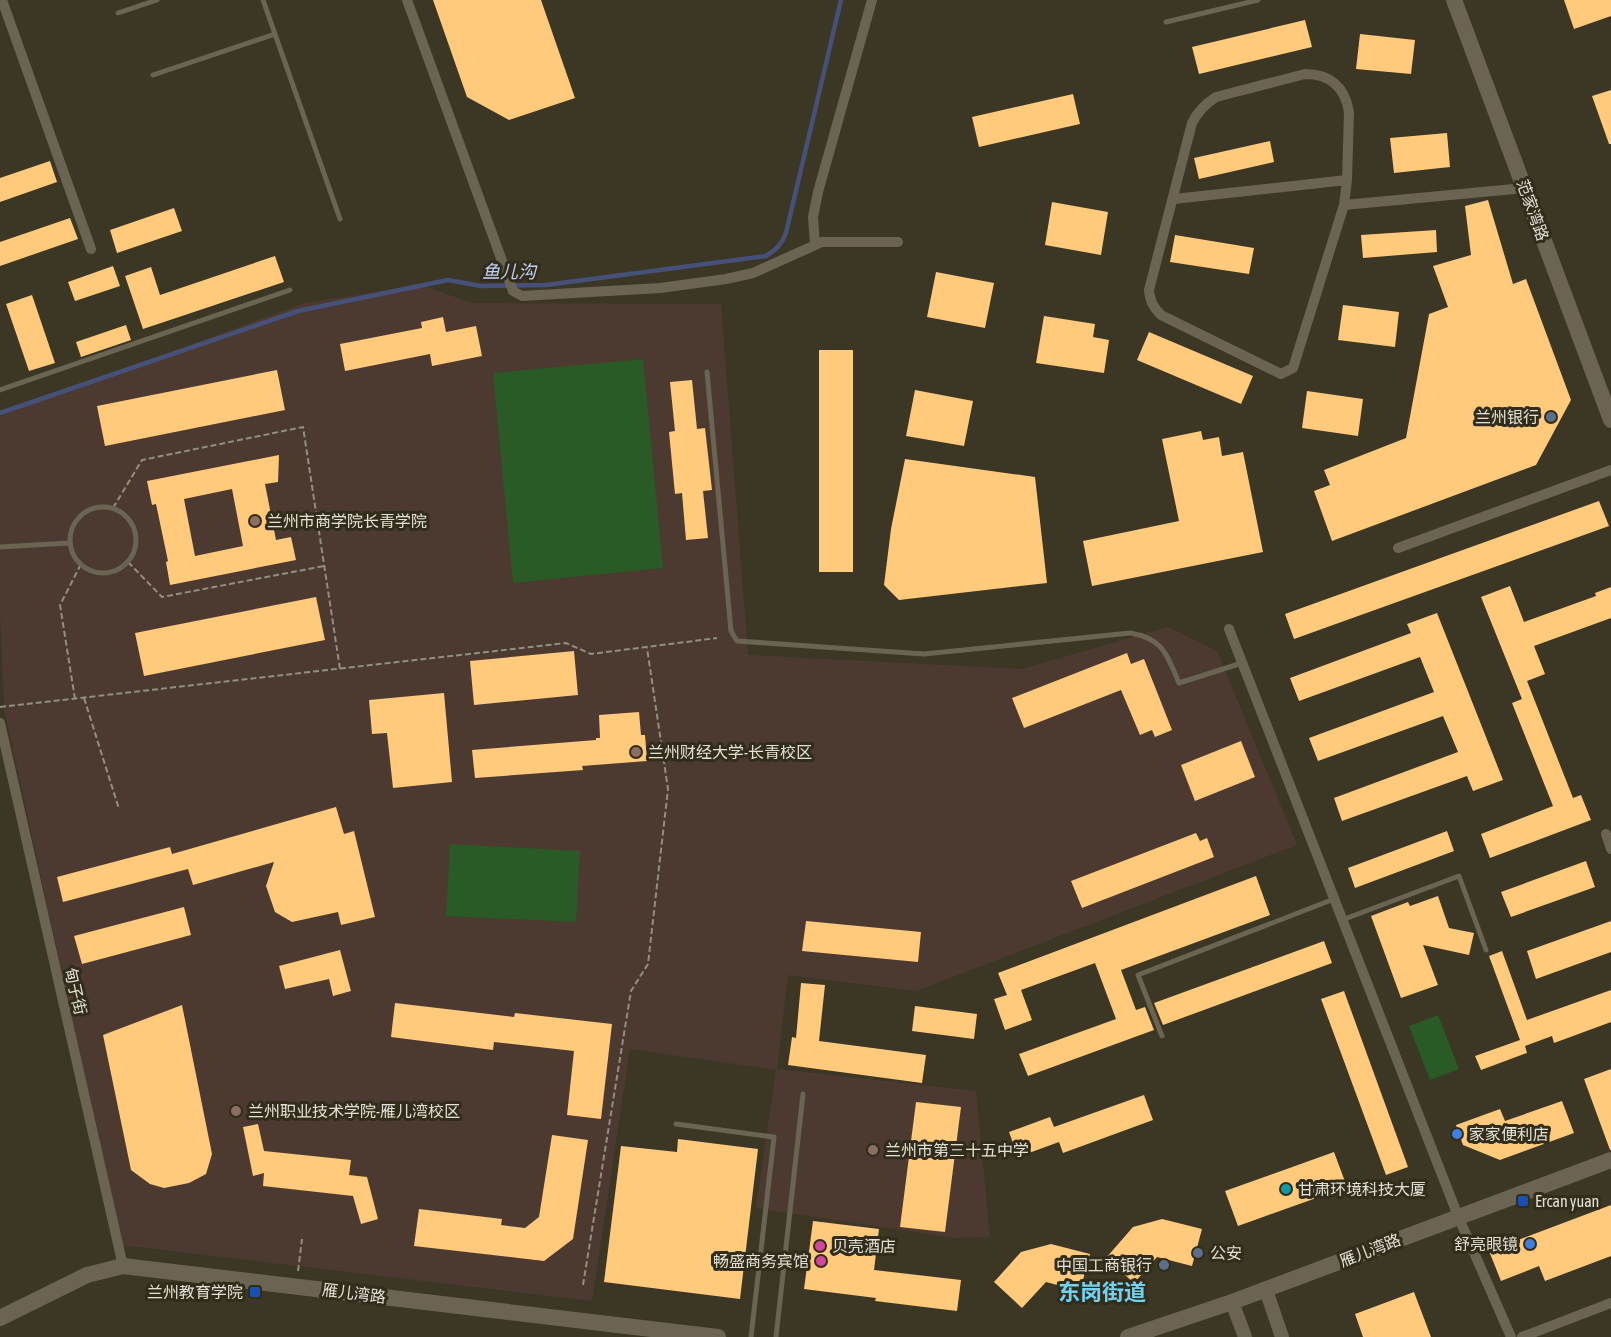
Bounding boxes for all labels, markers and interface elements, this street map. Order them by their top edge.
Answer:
street label: 范家湾路 [1514,177,1552,243]
water label: 鱼儿沟 [482,261,538,282]
place label: 兰州银行 [1475,408,1539,426]
marker: 兰州银行 [1544,410,1558,424]
place label: 兰州市商学院长青学院 [267,512,427,530]
marker: 兰州市商学院长青学院 [248,514,262,528]
place label: 兰州财经大学-长青校区 [648,743,812,761]
marker: 兰州财经大学-长青校区 [629,745,643,759]
street label: 甸子街 [62,966,90,1016]
place label: 兰州职业技术学院-雁儿湾校区 [248,1102,460,1120]
marker: 兰州职业技术学院-雁儿湾校区 [229,1104,243,1118]
place label: 家家便利店 [1469,1125,1549,1143]
marker: 家家便利店 [1450,1127,1464,1141]
place label: 兰州市第三十五中学 [885,1141,1029,1159]
marker: 兰州市第三十五中学 [866,1143,880,1157]
place label: 甘肃环境科技大厦 [1298,1180,1426,1198]
marker: 甘肃环境科技大厦 [1279,1182,1293,1196]
place label: Ercan yuan [1535,1192,1599,1211]
marker: Ercan yuan [1516,1194,1530,1208]
street label: 雁儿湾路 [1337,1230,1403,1270]
place label: 舒亮眼镜 [1454,1235,1518,1253]
place label: 贝壳酒店 [832,1237,896,1255]
marker: 舒亮眼镜 [1523,1237,1537,1251]
marker: 贝壳酒店 [813,1239,827,1253]
place label: 公安 [1210,1244,1242,1262]
marker: 公安 [1191,1246,1205,1260]
place label: 畅盛商务宾馆 [713,1252,809,1270]
marker: 畅盛商务宾馆 [814,1254,828,1268]
place label: 中国工商银行 [1056,1256,1152,1274]
marker: 中国工商银行 [1157,1258,1171,1272]
district label: 东岗街道 [1058,1279,1146,1305]
street label: 雁儿湾路 [321,1280,387,1306]
place label: 兰州教育学院 [147,1283,243,1301]
marker: 兰州教育学院 [248,1285,262,1299]

